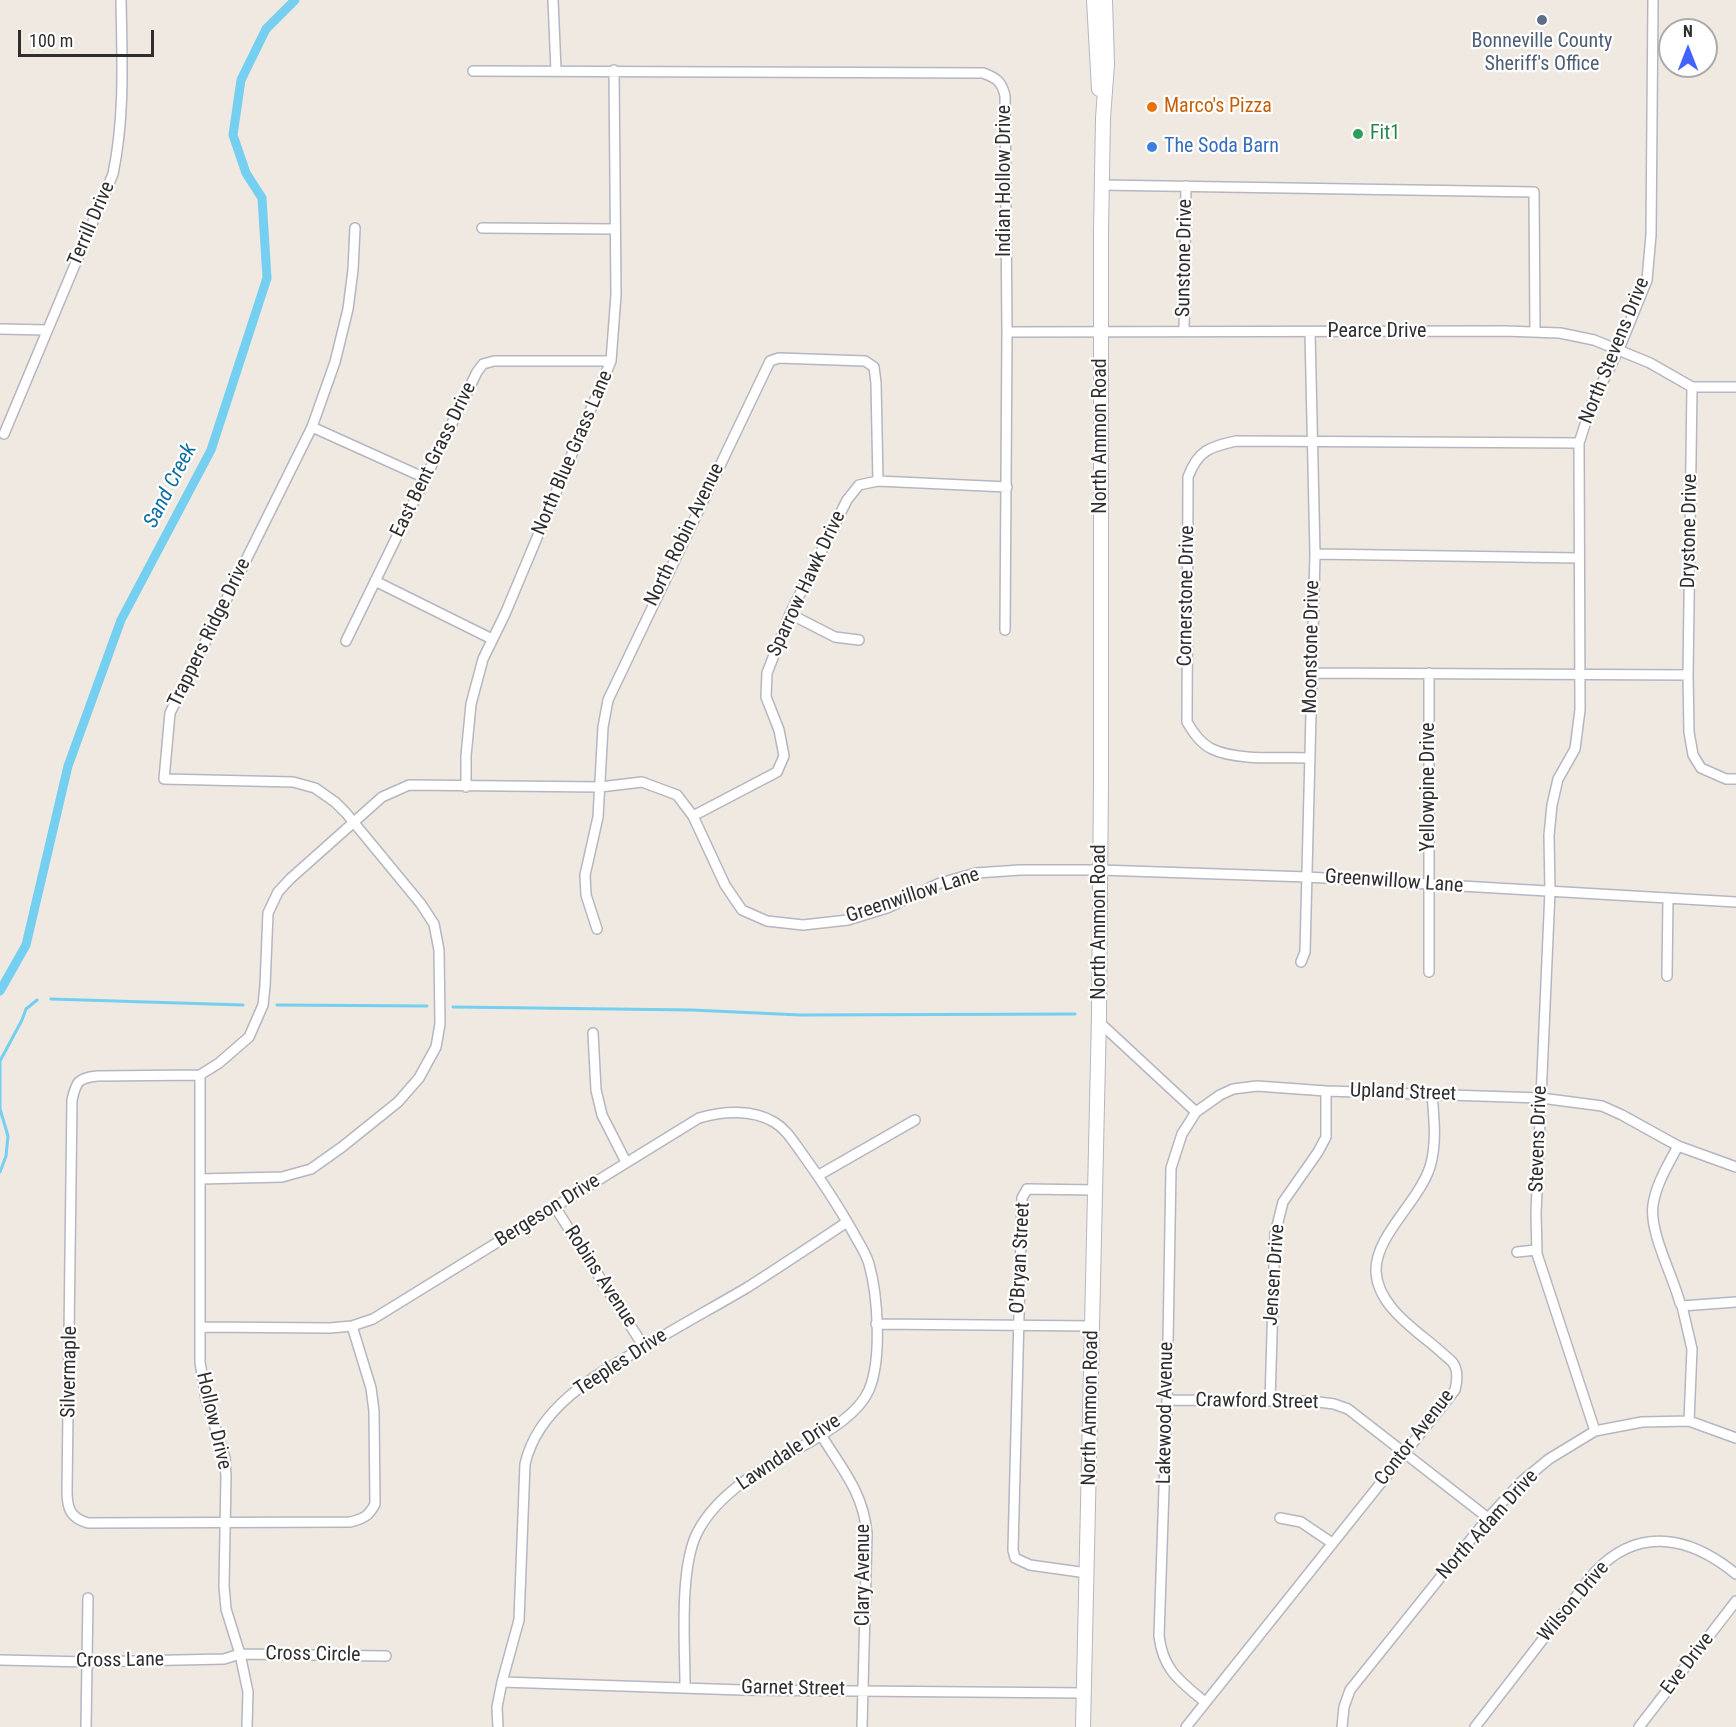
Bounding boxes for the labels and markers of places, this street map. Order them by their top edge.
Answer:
marker: Bonneville County Sheriff's Office [1535,13,1549,27]
place label: Bonneville County Sheriff's Office [1472,30,1612,77]
place label: Marco's Pizza [1164,95,1272,119]
marker: Marco's Pizza [1145,100,1159,114]
place label: Fit1 [1370,122,1400,146]
marker: Fit1 [1351,127,1365,141]
place label: The Soda Barn [1164,135,1279,159]
marker: The Soda Barn [1145,140,1159,154]

